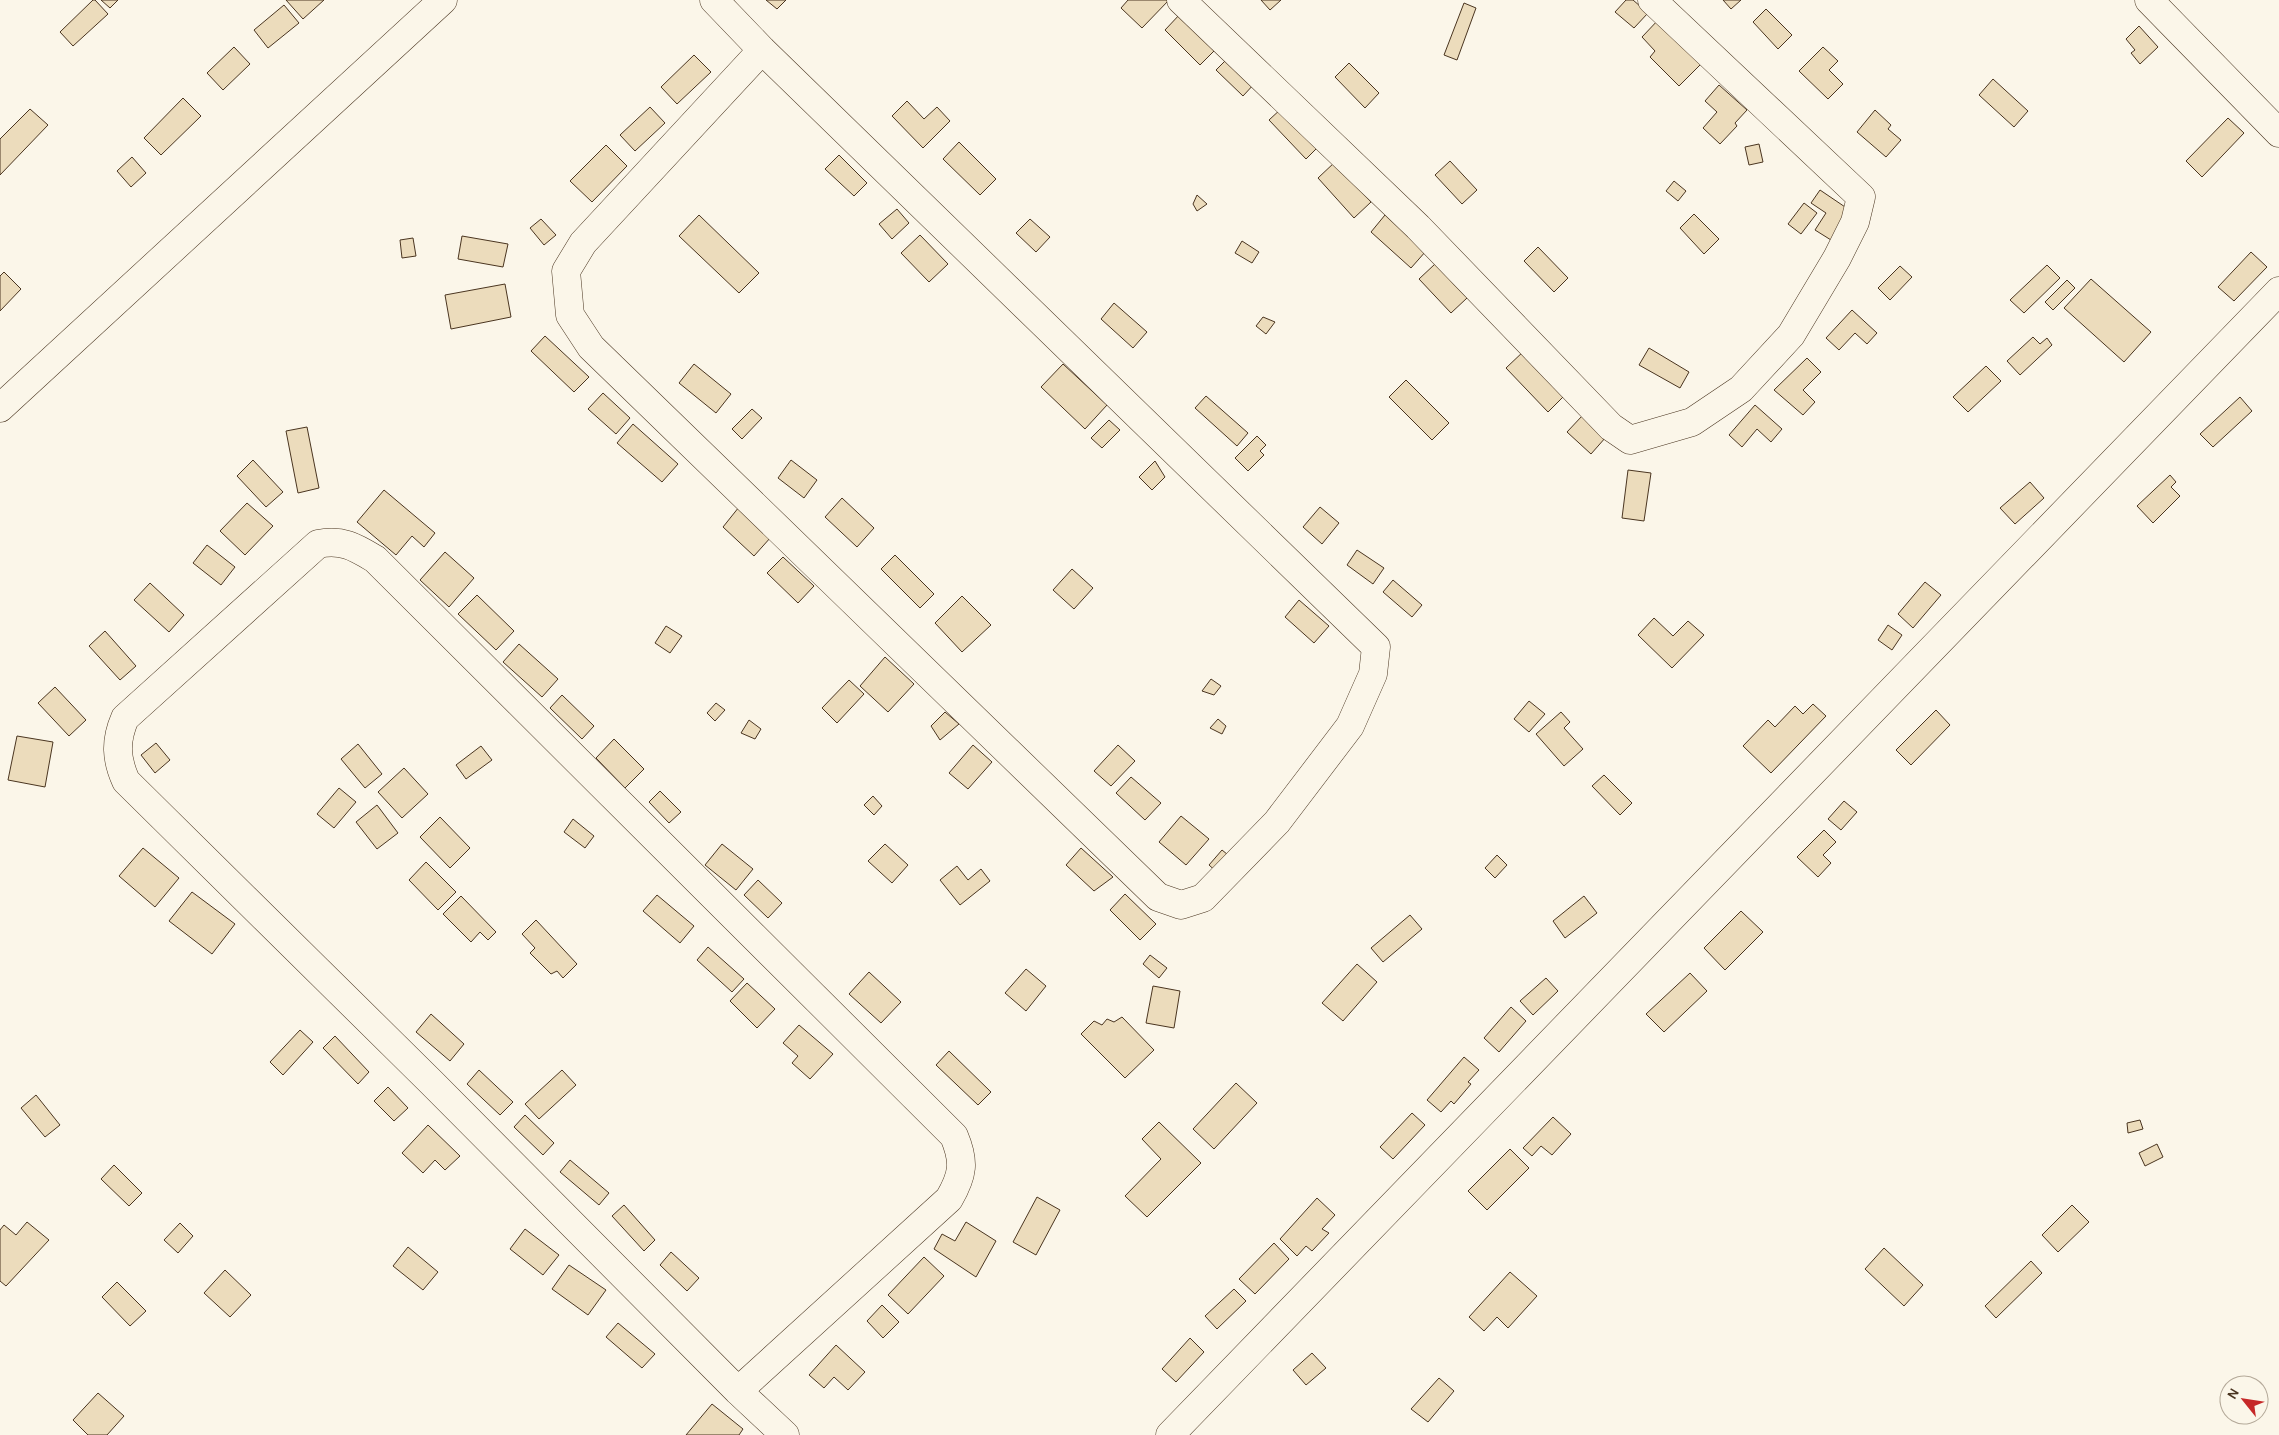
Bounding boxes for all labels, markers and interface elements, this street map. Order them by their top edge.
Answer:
north arrow [2219,1375,2269,1425]
text: N [2223,1385,2243,1402]

